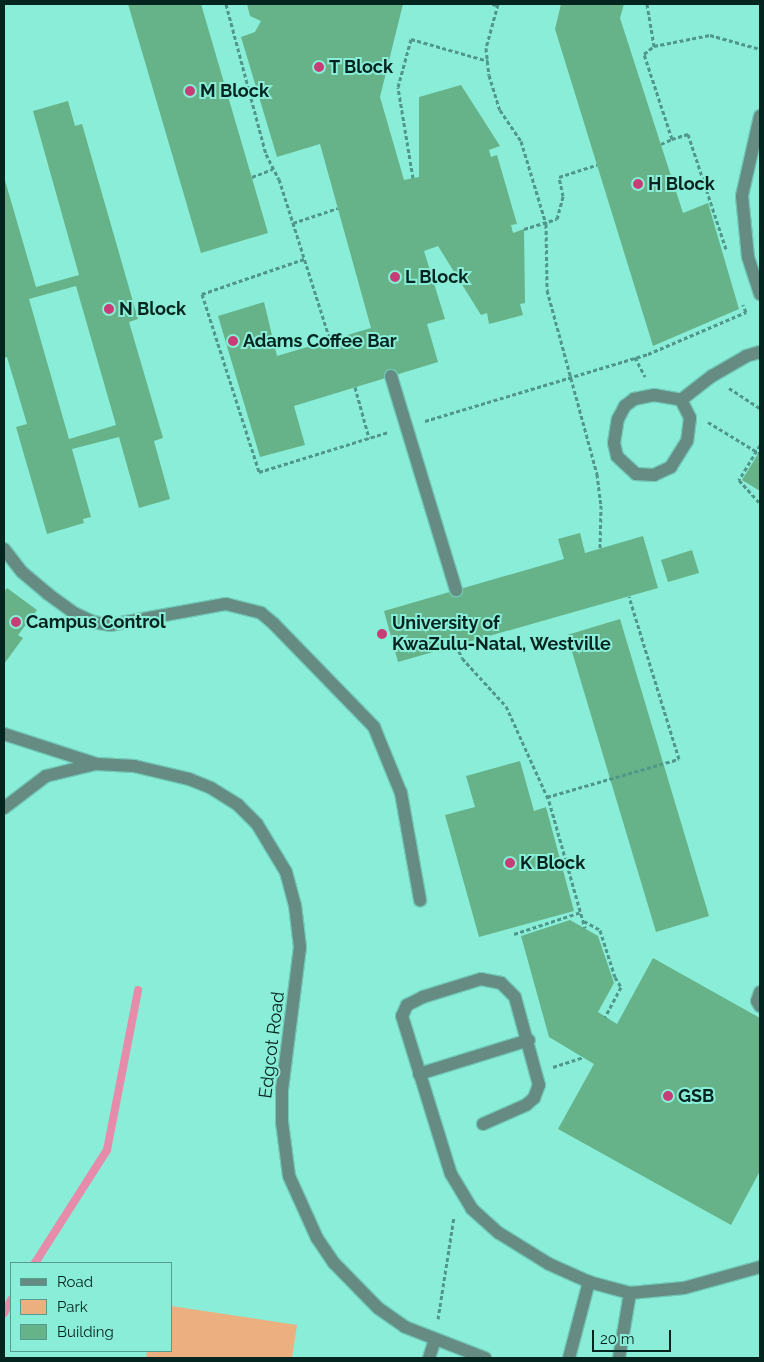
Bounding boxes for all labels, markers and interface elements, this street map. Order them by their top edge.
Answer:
place label: T Block [329,56,394,78]
marker: T Block [313,61,325,73]
place label: M Block [200,80,269,102]
marker: M Block [184,85,196,97]
place label: H Block [648,173,715,195]
marker: H Block [632,178,644,190]
place label: L Block [405,266,469,288]
marker: L Block [389,271,401,283]
place label: N Block [119,298,186,320]
marker: N Block [103,303,115,315]
place label: Adams Coffee Bar [243,330,397,352]
marker: Adams Coffee Bar [227,335,239,347]
place label: Campus Control [26,611,166,633]
place label: University of KwaZulu-Natal, Westville [392,613,611,656]
marker: Campus Control [10,616,22,628]
marker: University of KwaZulu-Natal, Westville [376,628,388,640]
place label: K Block [520,852,585,874]
marker: K Block [504,857,516,869]
street label: Edgcot Road [255,990,289,1100]
place label: GSB [678,1085,714,1107]
marker: GSB [662,1090,674,1102]
legend [10,1262,172,1352]
text: Road [57,1273,93,1291]
text: Park [57,1298,88,1316]
scale bar [594,1320,673,1352]
text: Building [57,1323,114,1341]
text: 20 m [600,1330,635,1348]

